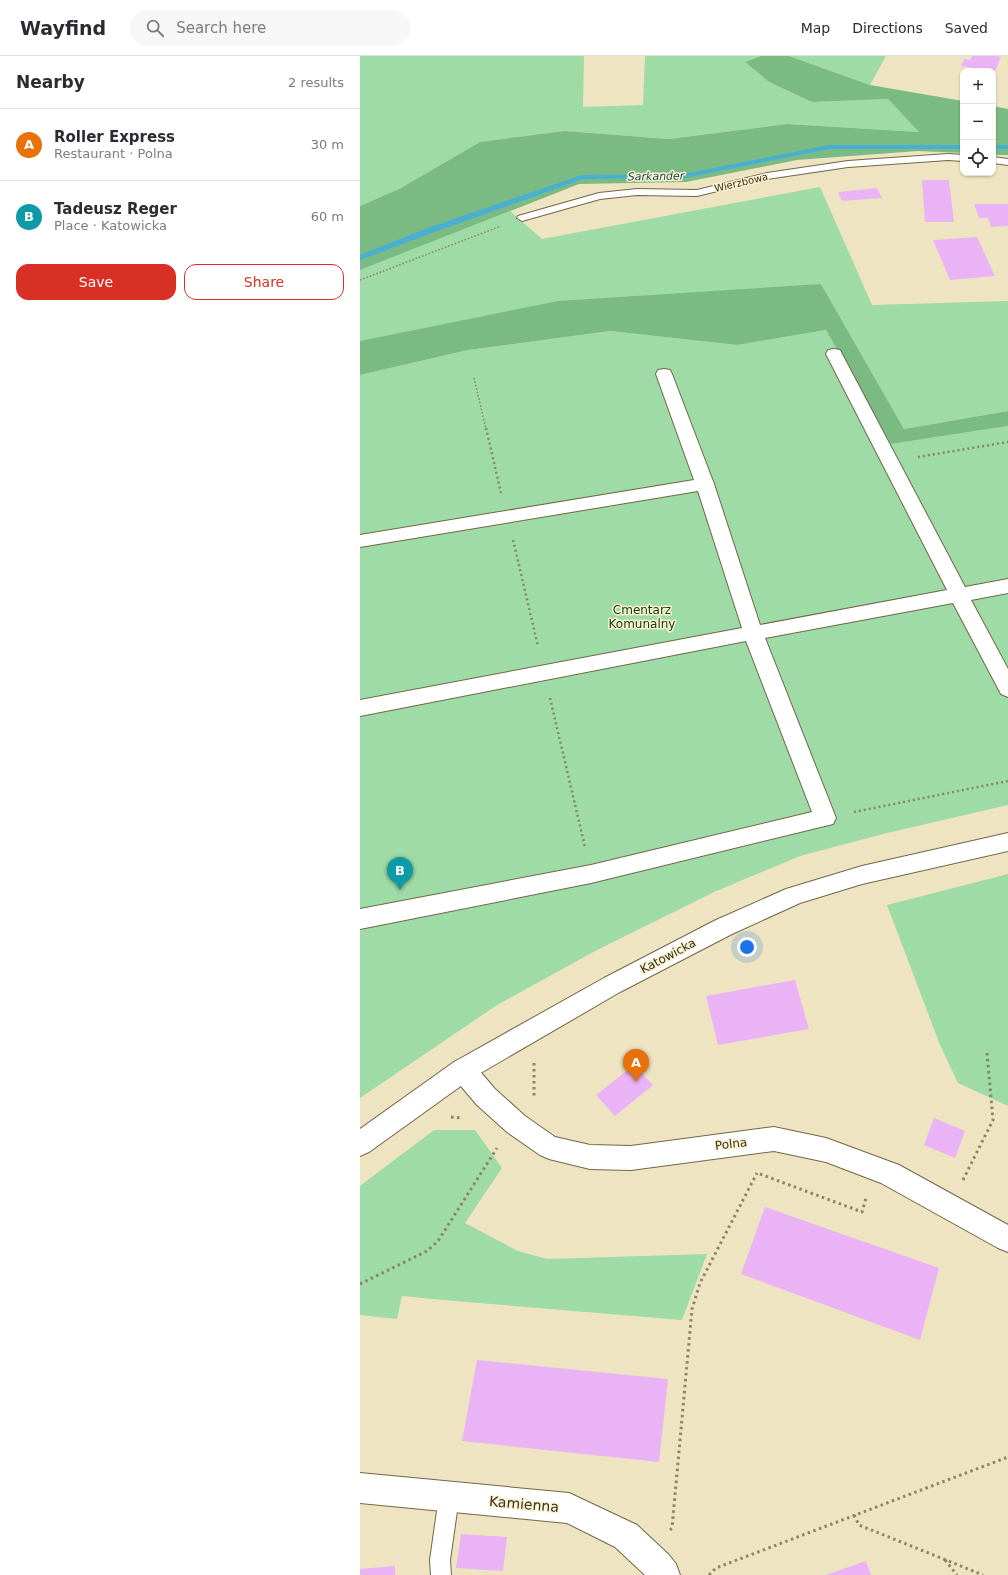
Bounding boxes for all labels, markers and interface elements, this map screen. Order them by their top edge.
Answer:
search box [130,10,410,46]
text: Wayfind [20,17,106,39]
icon: search [144,17,166,39]
text: Search here [176,19,266,37]
text: Map [801,20,830,36]
text: Directions [852,20,923,36]
text: Saved [945,20,988,36]
map controls [960,68,996,176]
button: + [960,68,996,104]
text: Nearby [16,72,85,92]
text: 2 results [288,75,344,90]
button: − [960,104,996,140]
text: Roller Express [54,128,175,146]
text: A [24,137,34,152]
text: 30 m [311,137,344,152]
button: locate [960,140,996,176]
text: Restaurant · Polna [54,146,173,161]
water label: Sarkander [628,169,686,183]
street label: Wierzbowa [713,171,769,194]
text: Tadeusz Reger [54,200,177,218]
text: B [24,209,34,224]
text: 60 m [311,209,344,224]
text: Place · Katowicka [54,218,167,233]
button: Save [16,264,176,300]
button: Share [184,264,344,300]
park label: Cmentarz Komunalny [609,603,675,631]
pin: B [387,857,413,890]
street label: Katowicka [638,936,698,976]
your location [737,937,757,957]
pin: A [623,1049,649,1082]
street label: Polna [714,1135,748,1153]
street label: Kamienna [488,1493,560,1515]

